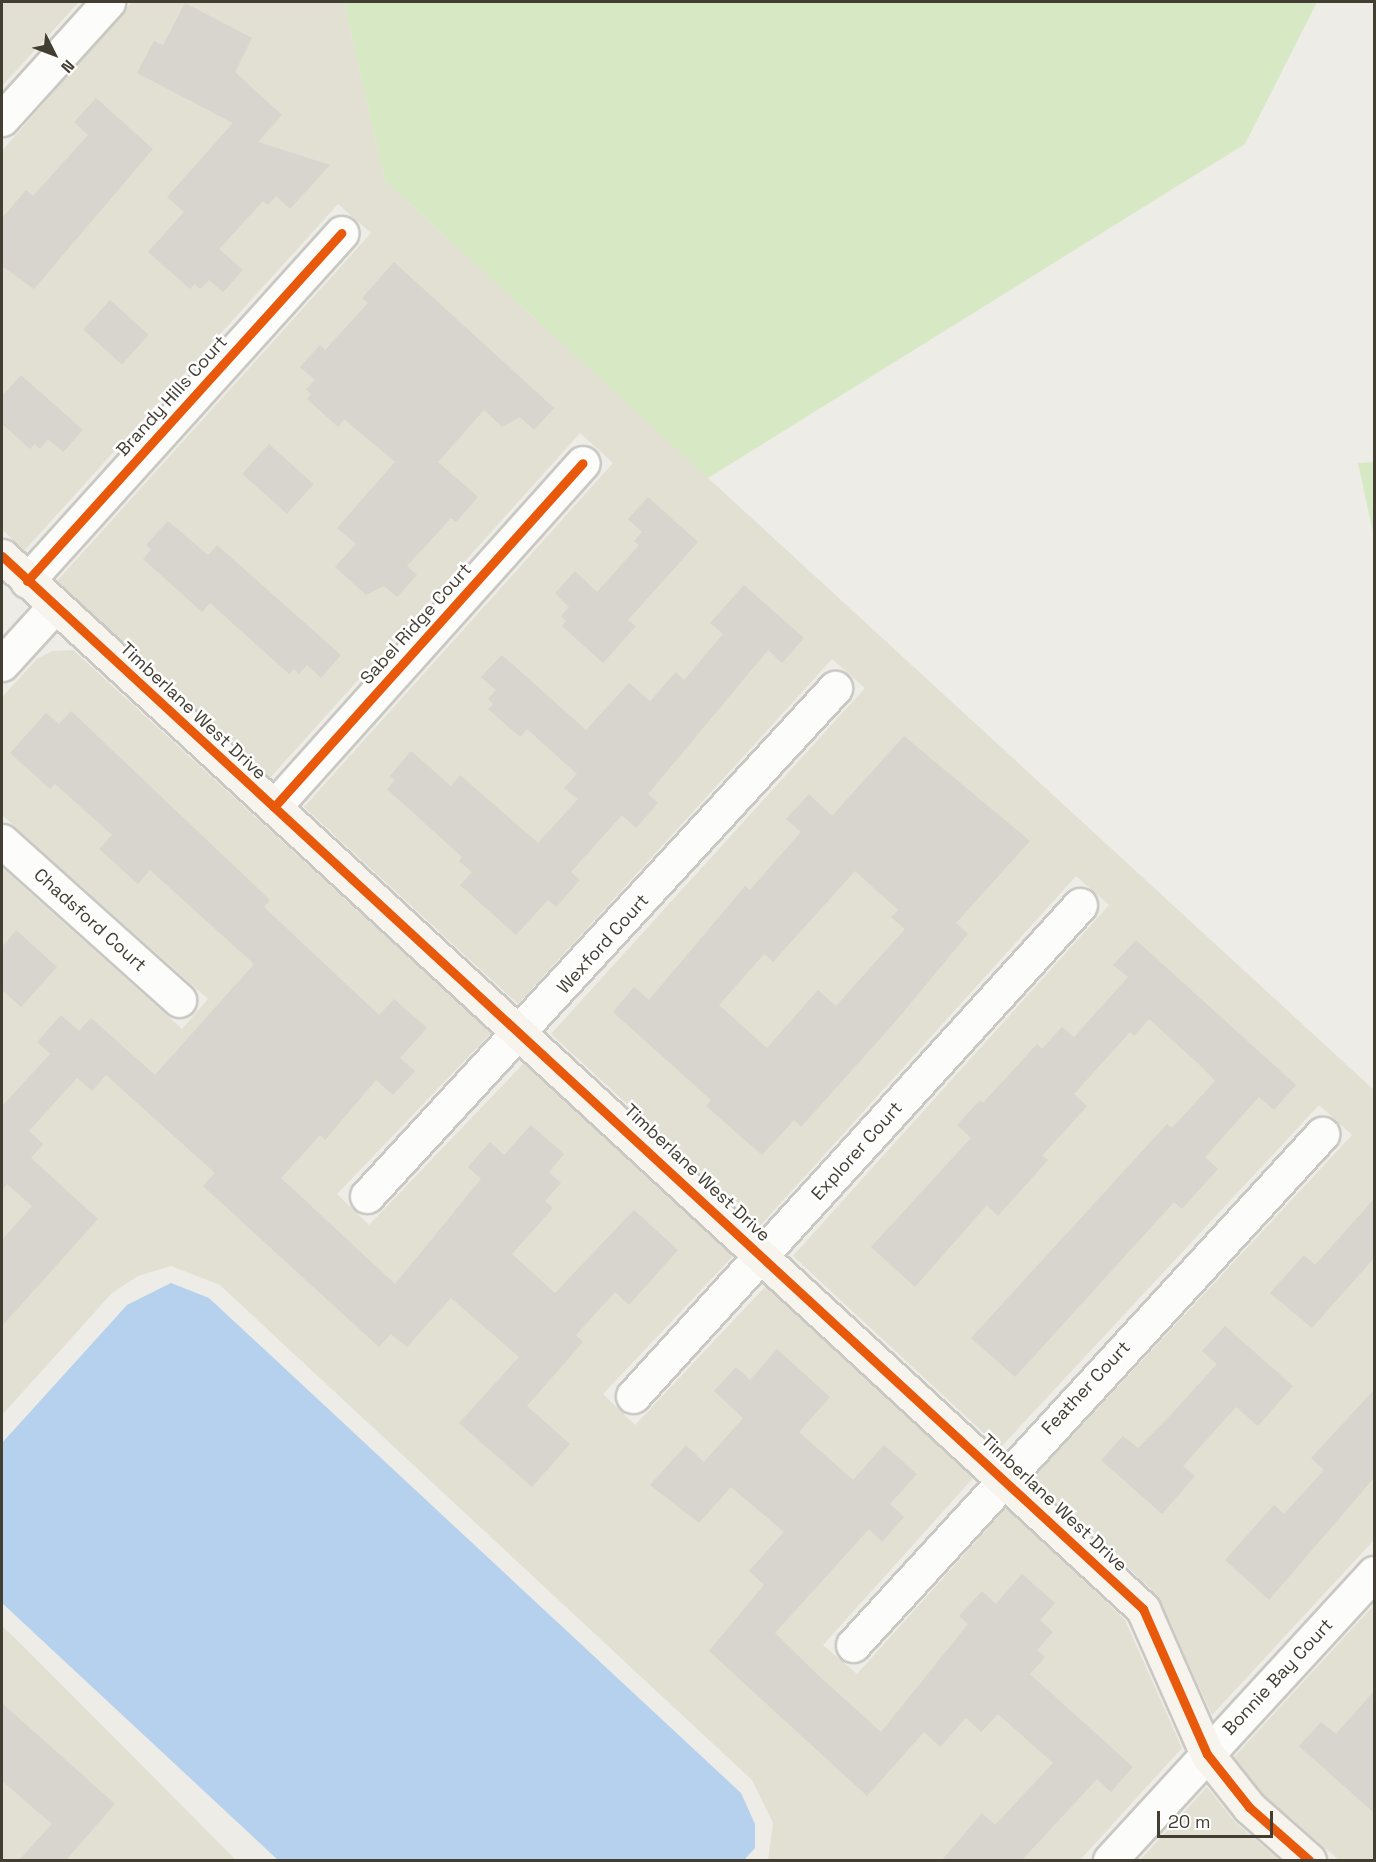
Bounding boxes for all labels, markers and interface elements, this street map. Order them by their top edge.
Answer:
north arrow [24,24,84,84]
text: N [56,55,79,77]
street label: Brandy Hills Court [112,331,232,461]
street label: Sabel Ridge Court [356,559,476,689]
street label: Timberlane West Drive [115,638,271,784]
street label: Chadsford Court [29,864,151,976]
street label: Wexford Court [553,890,653,998]
street label: Explorer Court [807,1097,907,1205]
street label: Timberlane West Drive [619,1100,775,1246]
street label: Feather Court [1037,1337,1135,1439]
street label: Timberlane West Drive [976,1430,1132,1576]
street label: Bonnie Bay Court [1219,1614,1337,1740]
scale bar [1160,1799,1276,1837]
text: 20 m [1168,1810,1211,1833]

